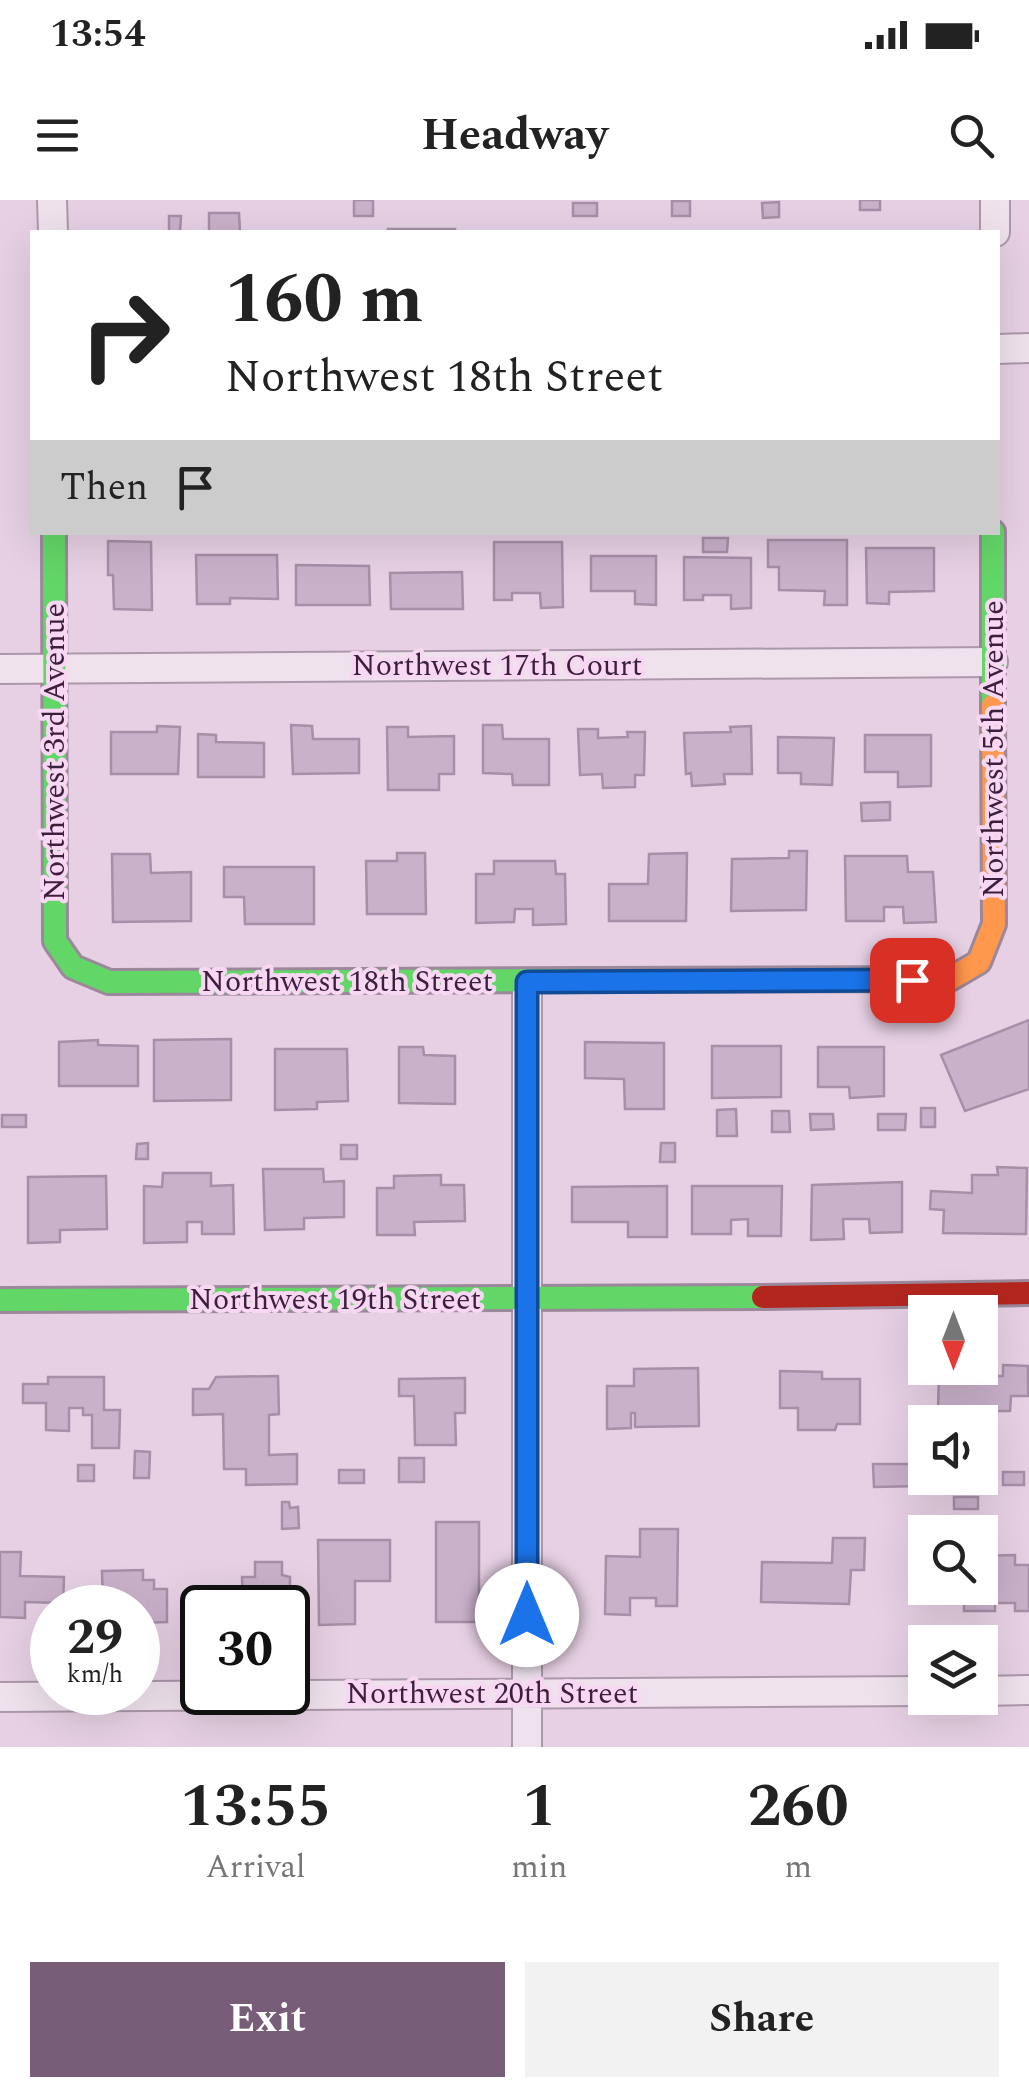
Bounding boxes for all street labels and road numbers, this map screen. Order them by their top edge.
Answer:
street label: Northwest 5th Avenue [971,600,1017,898]
street label: Northwest 3rd Avenue [32,603,78,901]
street label: Northwest 17th Court [352,643,642,689]
street label: Northwest 18th Street [201,959,493,1005]
street label: Northwest 19th Street [189,1277,481,1323]
street label: Northwest 20th Street [346,1671,638,1717]

